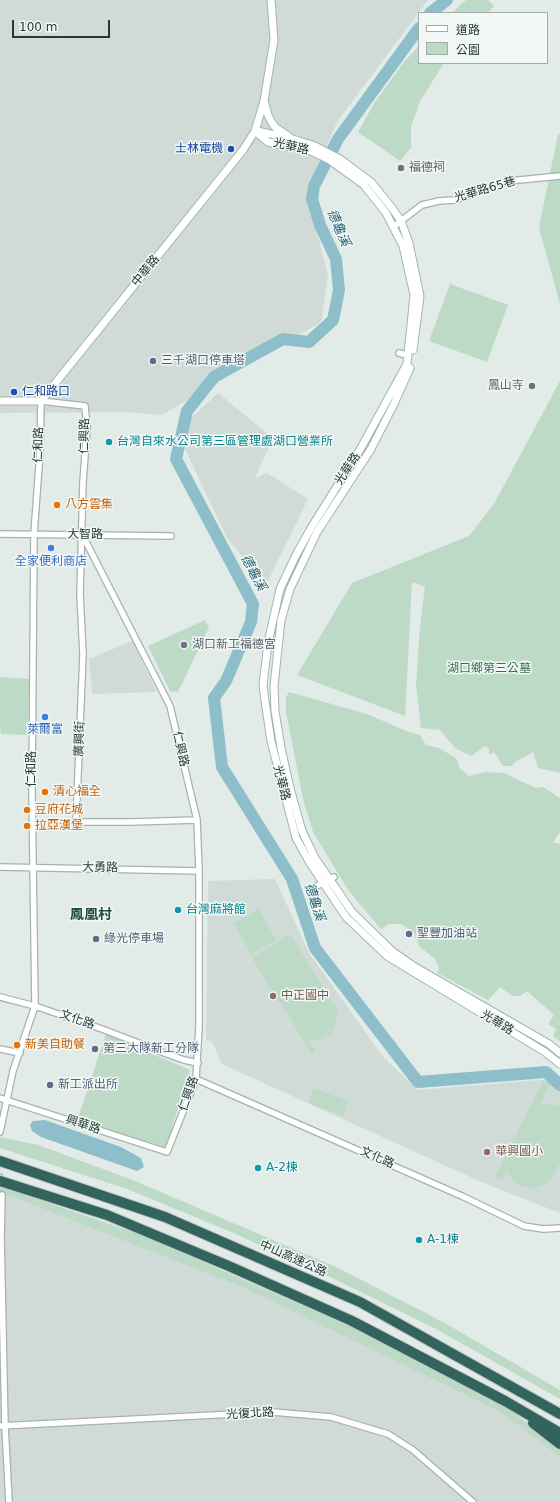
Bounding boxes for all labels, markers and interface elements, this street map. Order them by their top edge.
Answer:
scale bar [14,12,112,38]
legend [418,12,548,64]
text: 100 m [19,20,57,34]
text: 道路 [456,23,480,37]
text: 公園 [456,43,480,57]
street label: 光華路 [272,136,310,158]
place label: 士林電機 [175,142,223,156]
marker: 士林電機 [226,144,236,154]
place label: 福德祠 [409,161,445,175]
marker: 福德祠 [396,163,406,173]
street label: 光華路65巷 [453,174,517,206]
water label: 德龜溪 [323,207,353,249]
street label: 中華路 [129,252,163,290]
place label: 三千湖口停車塔 [161,354,245,368]
marker: 三千湖口停車塔 [148,356,158,366]
place label: 鳳山寺 [488,379,524,393]
marker: 鳳山寺 [527,381,537,391]
place label: 仁和路口 [22,385,70,399]
marker: 仁和路口 [9,387,19,397]
street label: 仁興路 [77,418,93,454]
street label: 仁和路 [31,427,47,463]
place label: 台灣自來水公司第三區管理處湖口營業所 [117,435,333,449]
marker: 台灣自來水公司第三區管理處湖口營業所 [104,437,114,447]
street label: 光華路 [332,450,364,488]
place label: 八方雲集 [65,498,113,512]
marker: 八方雲集 [52,500,62,510]
street label: 大智路 [67,528,103,542]
marker: 全家便利商店 [46,543,56,553]
water label: 德龜溪 [237,552,269,594]
place label: 全家便利商店 [15,555,87,569]
place label: 湖口新工福德宮 [192,638,276,652]
marker: 湖口新工福德宮 [179,640,189,650]
park label: 湖口鄉第三公墓 [447,662,531,676]
marker: 萊爾富 [40,712,50,722]
street label: 廣興街 [72,721,88,757]
place label: 萊爾富 [27,723,63,737]
street label: 仁興路 [169,730,191,768]
street label: 仁和路 [25,751,39,787]
street label: 光華路 [270,764,292,802]
place label: 清心福全 [53,785,101,799]
marker: 清心福全 [40,787,50,797]
place label: 豆府花城 [35,803,83,817]
marker: 豆府花城 [22,805,32,815]
place label: 拉亞漢堡 [35,819,83,833]
marker: 拉亞漢堡 [22,821,32,831]
street label: 大勇路 [82,860,118,876]
water label: 德龜溪 [301,881,327,923]
place label: 台灣麻將館 [186,903,246,917]
marker: 台灣麻將館 [173,905,183,915]
district label: 鳳凰村 [70,907,112,923]
place label: 聖豐加油站 [417,927,477,941]
marker: 聖豐加油站 [404,929,414,939]
place label: 綠光停車場 [104,932,164,946]
marker: 綠光停車場 [91,934,101,944]
place label: 中正國中 [281,989,329,1003]
marker: 中正國中 [268,991,278,1001]
street label: 文化路 [58,1007,96,1033]
street label: 光華路 [478,1008,516,1038]
place label: 新美自助餐 [25,1038,85,1052]
marker: 新美自助餐 [12,1040,22,1050]
place label: 第三大隊新工分隊 [103,1042,199,1056]
marker: 第三大隊新工分隊 [90,1044,100,1054]
street label: 仁興路 [176,1075,202,1113]
place label: 新工派出所 [58,1078,118,1092]
marker: 新工派出所 [45,1080,55,1090]
street label: 興華路 [64,1113,102,1137]
street label: 文化路 [358,1144,396,1172]
place label: 華興國小 [495,1145,543,1159]
marker: 華興國小 [482,1147,492,1157]
place label: A-2棟 [266,1161,298,1175]
marker: A-2棟 [253,1163,263,1173]
place label: A-1棟 [427,1233,459,1247]
marker: A-1棟 [414,1235,424,1245]
street label: 中山高速公路 [257,1238,329,1280]
street label: 光復北路 [226,1406,274,1422]

